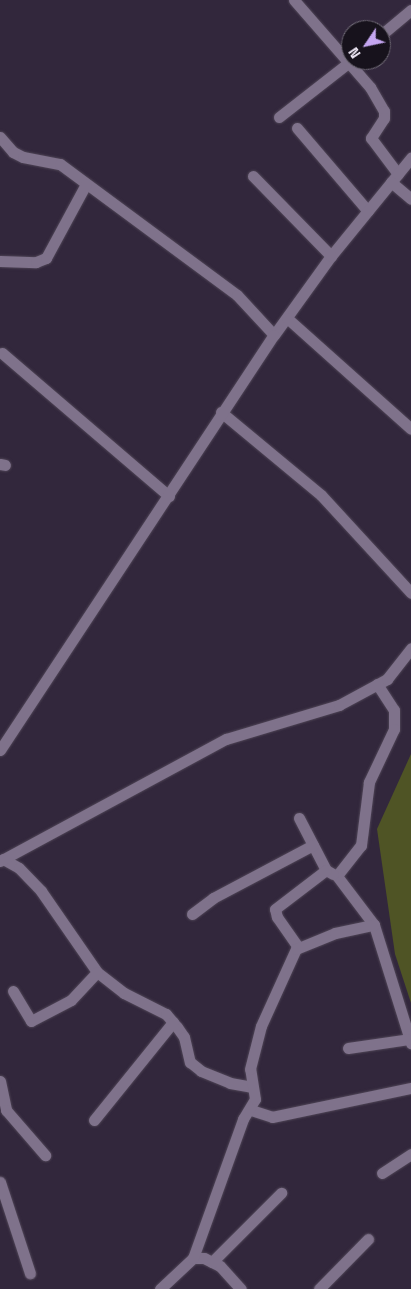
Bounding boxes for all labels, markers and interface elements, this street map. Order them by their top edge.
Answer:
north arrow [341,20,391,70]
text: N [344,44,364,62]

